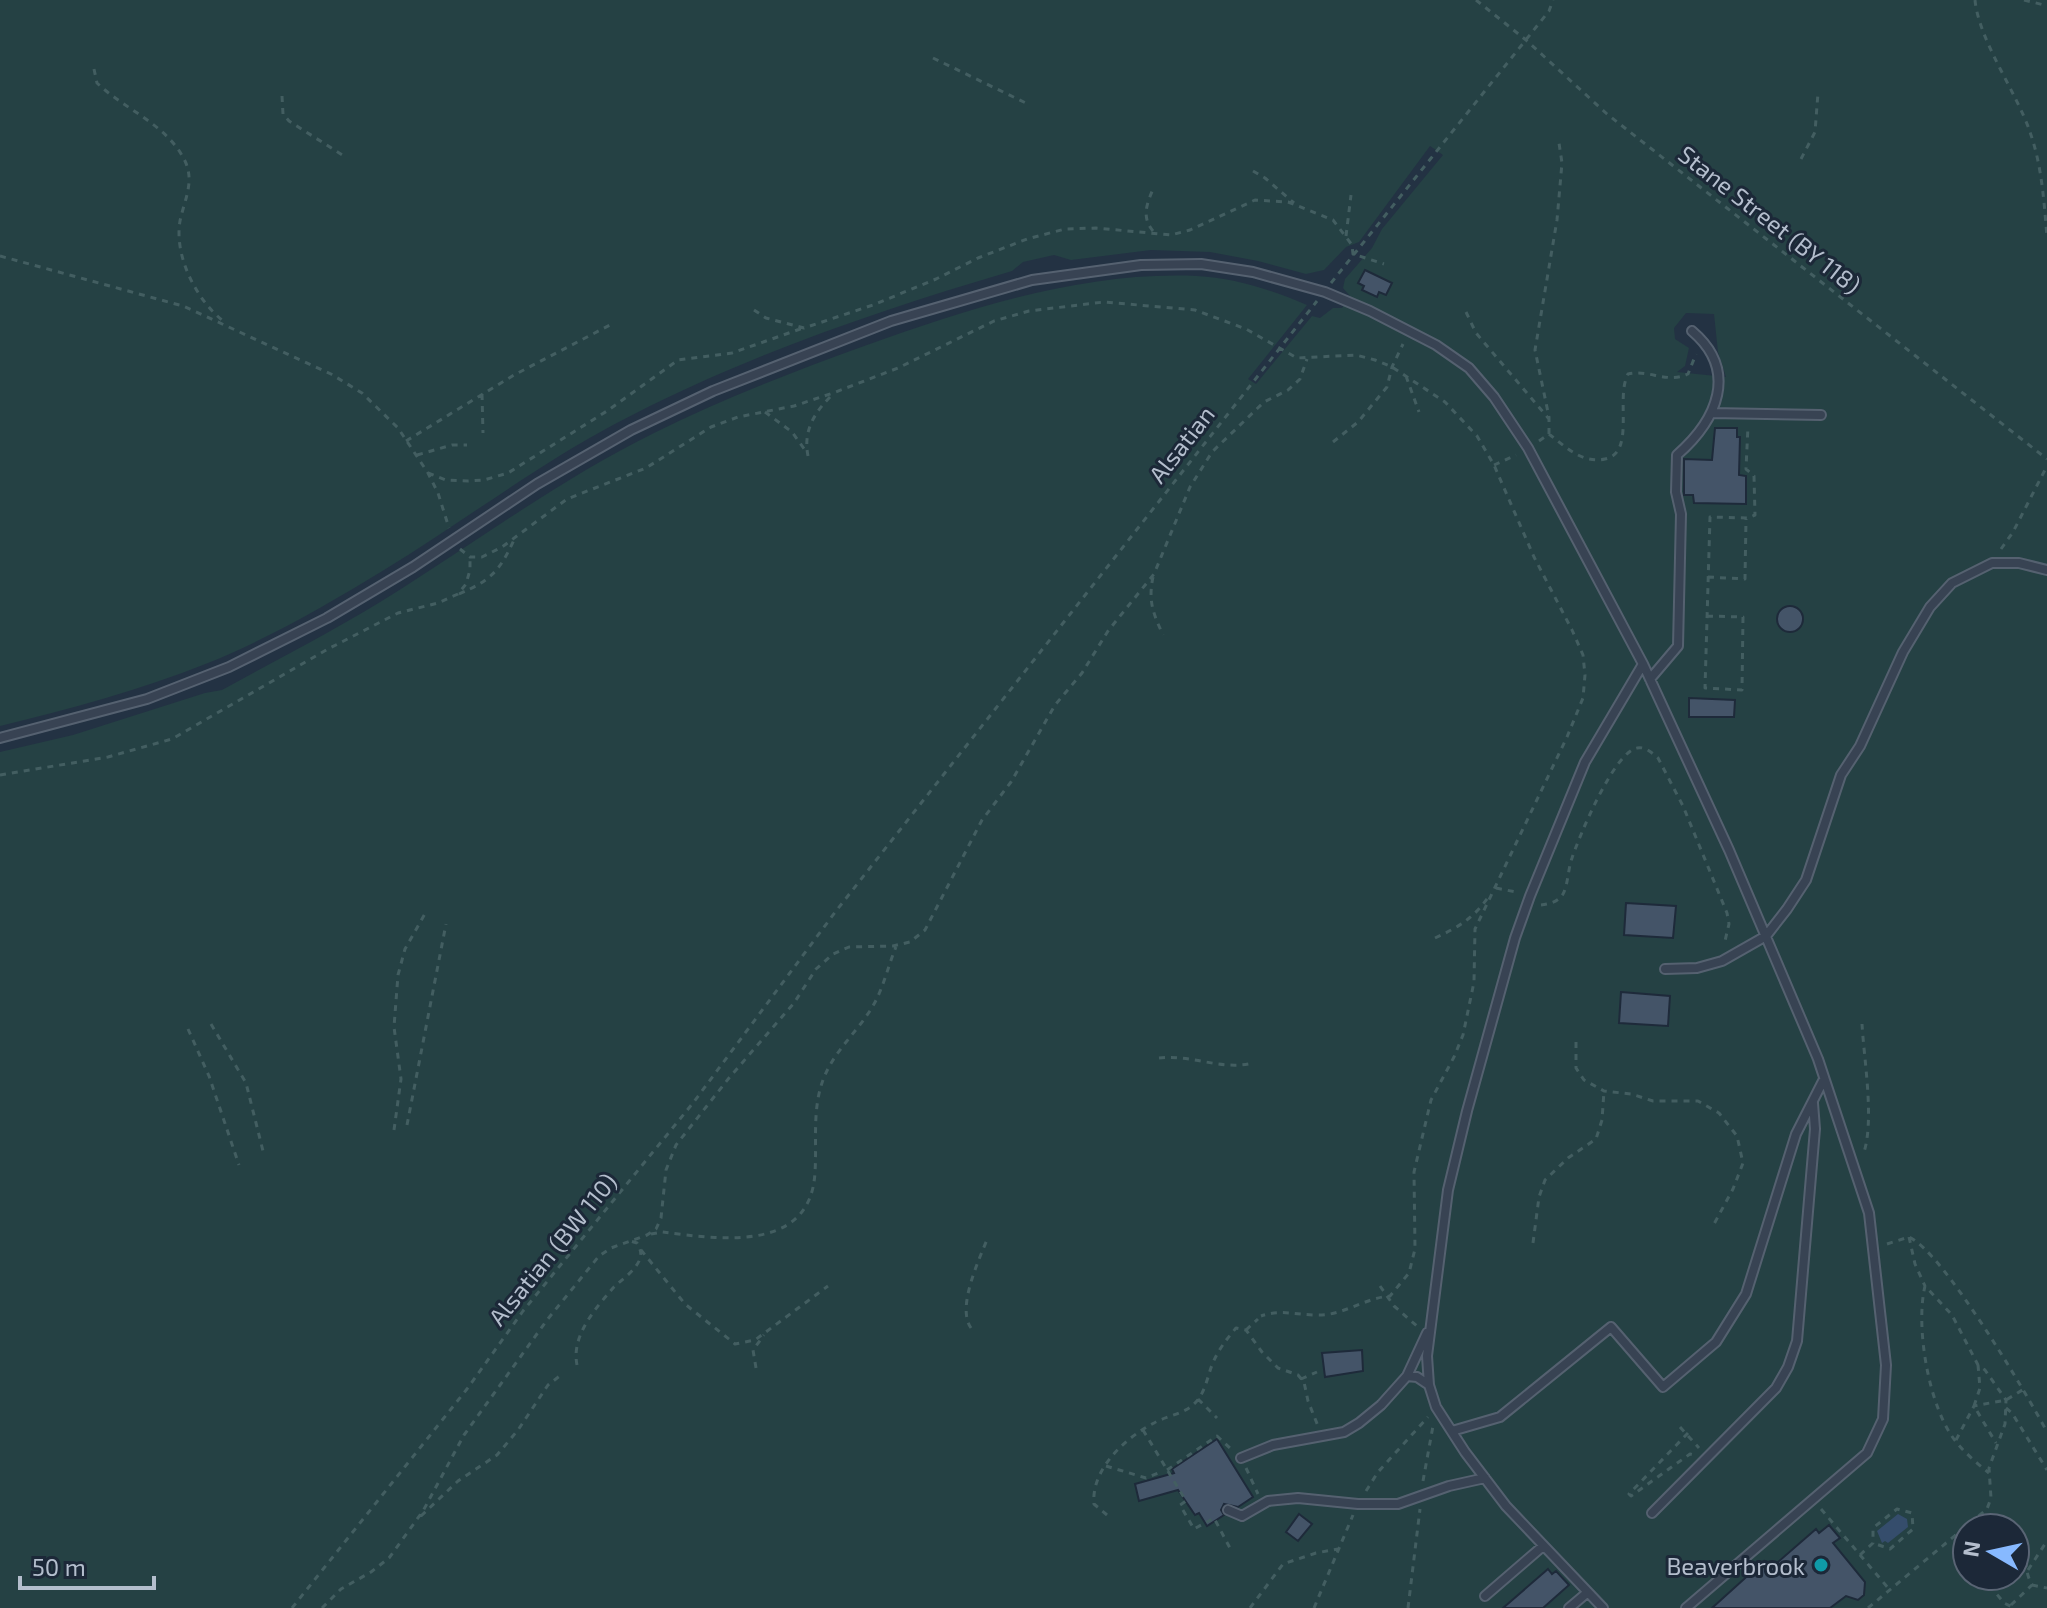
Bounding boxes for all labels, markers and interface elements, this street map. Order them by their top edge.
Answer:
street label: Stane Street (BY 118) [1673,139,1867,299]
street label: Alsatian [1142,400,1220,488]
street label: Alsatian (BW 110) [482,1167,622,1331]
north arrow [1951,1512,2031,1592]
text: N [1956,1539,1984,1559]
scale bar [20,1540,154,1590]
place label: Beaverbrook [1666,1551,1805,1580]
text: 50 m [32,1552,86,1581]
marker: Beaverbrook [1812,1556,1830,1574]

